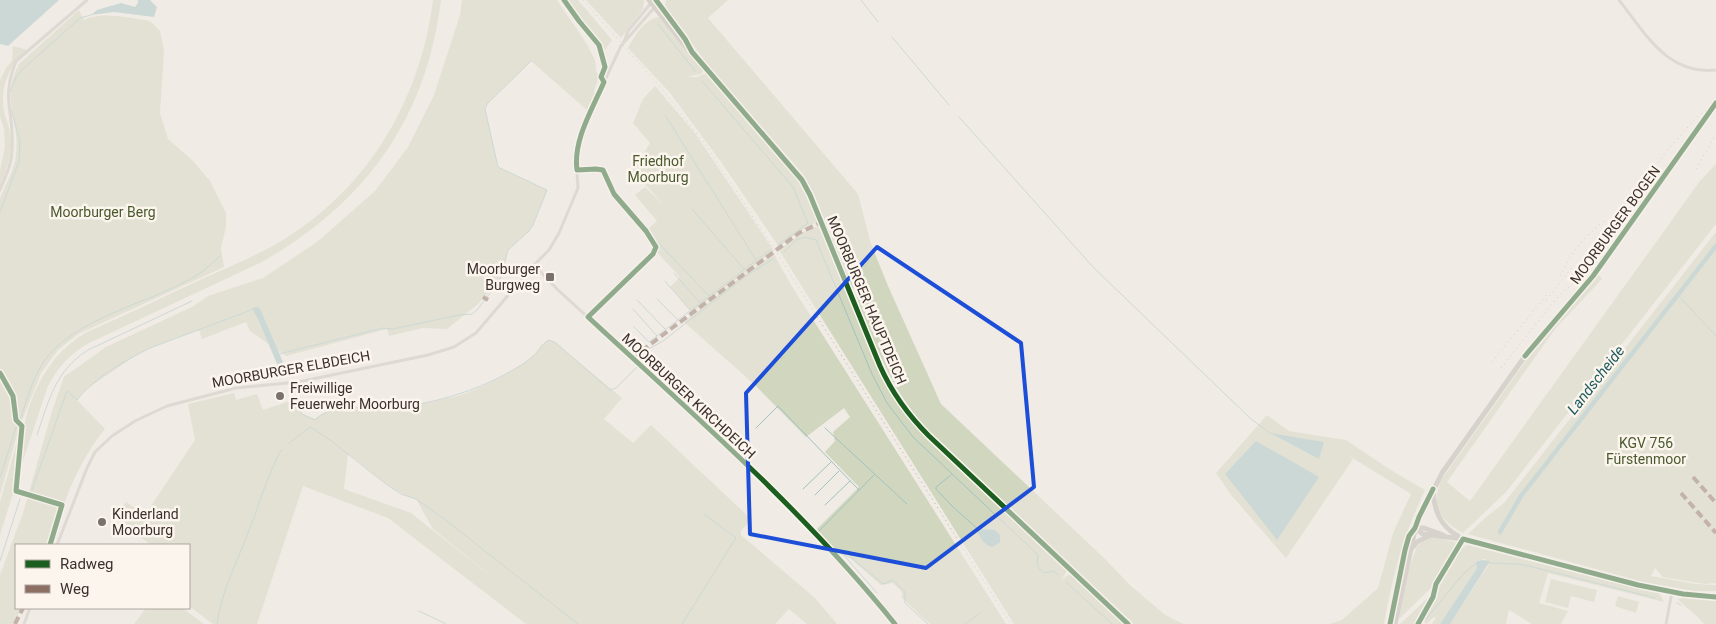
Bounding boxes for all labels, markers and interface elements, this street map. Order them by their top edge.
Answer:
park label: Friedhof Moorburg [628,153,689,185]
street label: MOORBURGER BOGEN [1567,163,1663,287]
park label: Moorburger Berg [50,204,156,220]
street label: MOORBURGER HAUPTDEICH [824,213,910,387]
place label: Moorburger Burgweg [467,261,540,293]
marker: Moorburger Burgweg [544,271,556,283]
street label: MOORBURGER KIRCHDEICH [619,330,759,462]
water label: Landscheide [1564,342,1629,418]
street label: MOORBURGER ELBDEICH [211,347,371,391]
place label: Freiwillige Feuerwehr Moorburg [290,380,420,412]
marker: Freiwillige Feuerwehr Moorburg [274,390,286,402]
park label: KGV 756 Fürstenmoor [1606,435,1686,467]
place label: Kinderland Moorburg [112,506,179,538]
marker: Kinderland Moorburg [96,516,108,528]
legend [15,544,190,609]
text: Radweg [60,555,114,573]
text: Weg [60,580,89,598]

